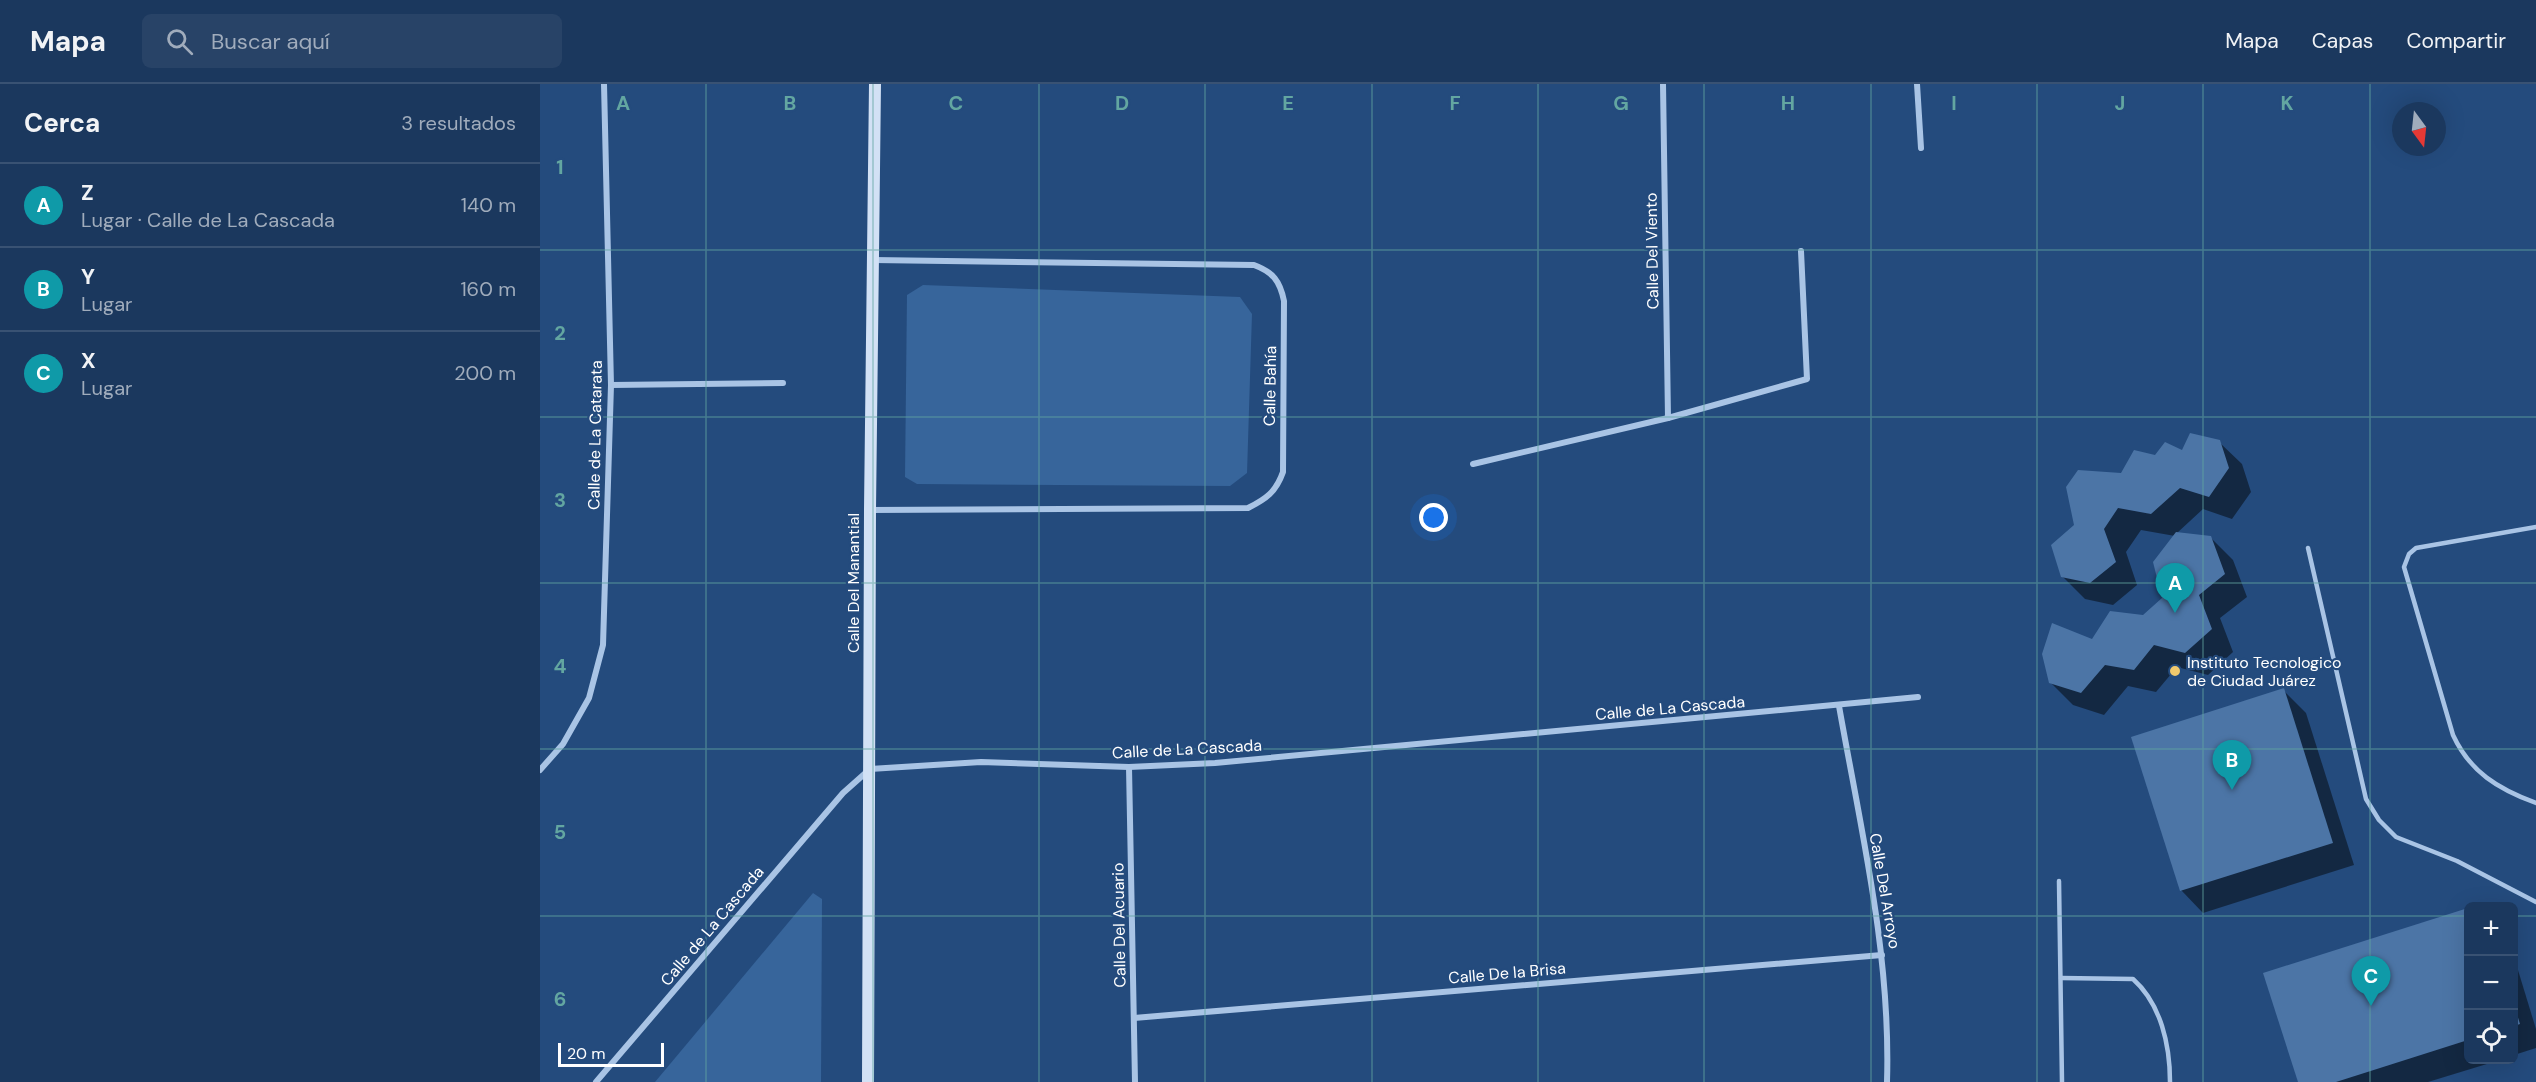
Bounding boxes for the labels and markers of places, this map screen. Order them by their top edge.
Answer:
pin: A [2156,564,2194,613]
place label: Instituto Tecnologico de Ciudad Juárez [2187,652,2342,691]
marker: Instituto Tecnologico de Ciudad Juárez [2168,664,2182,678]
pin: B [2212,740,2252,790]
pin: C [2352,956,2390,1006]

